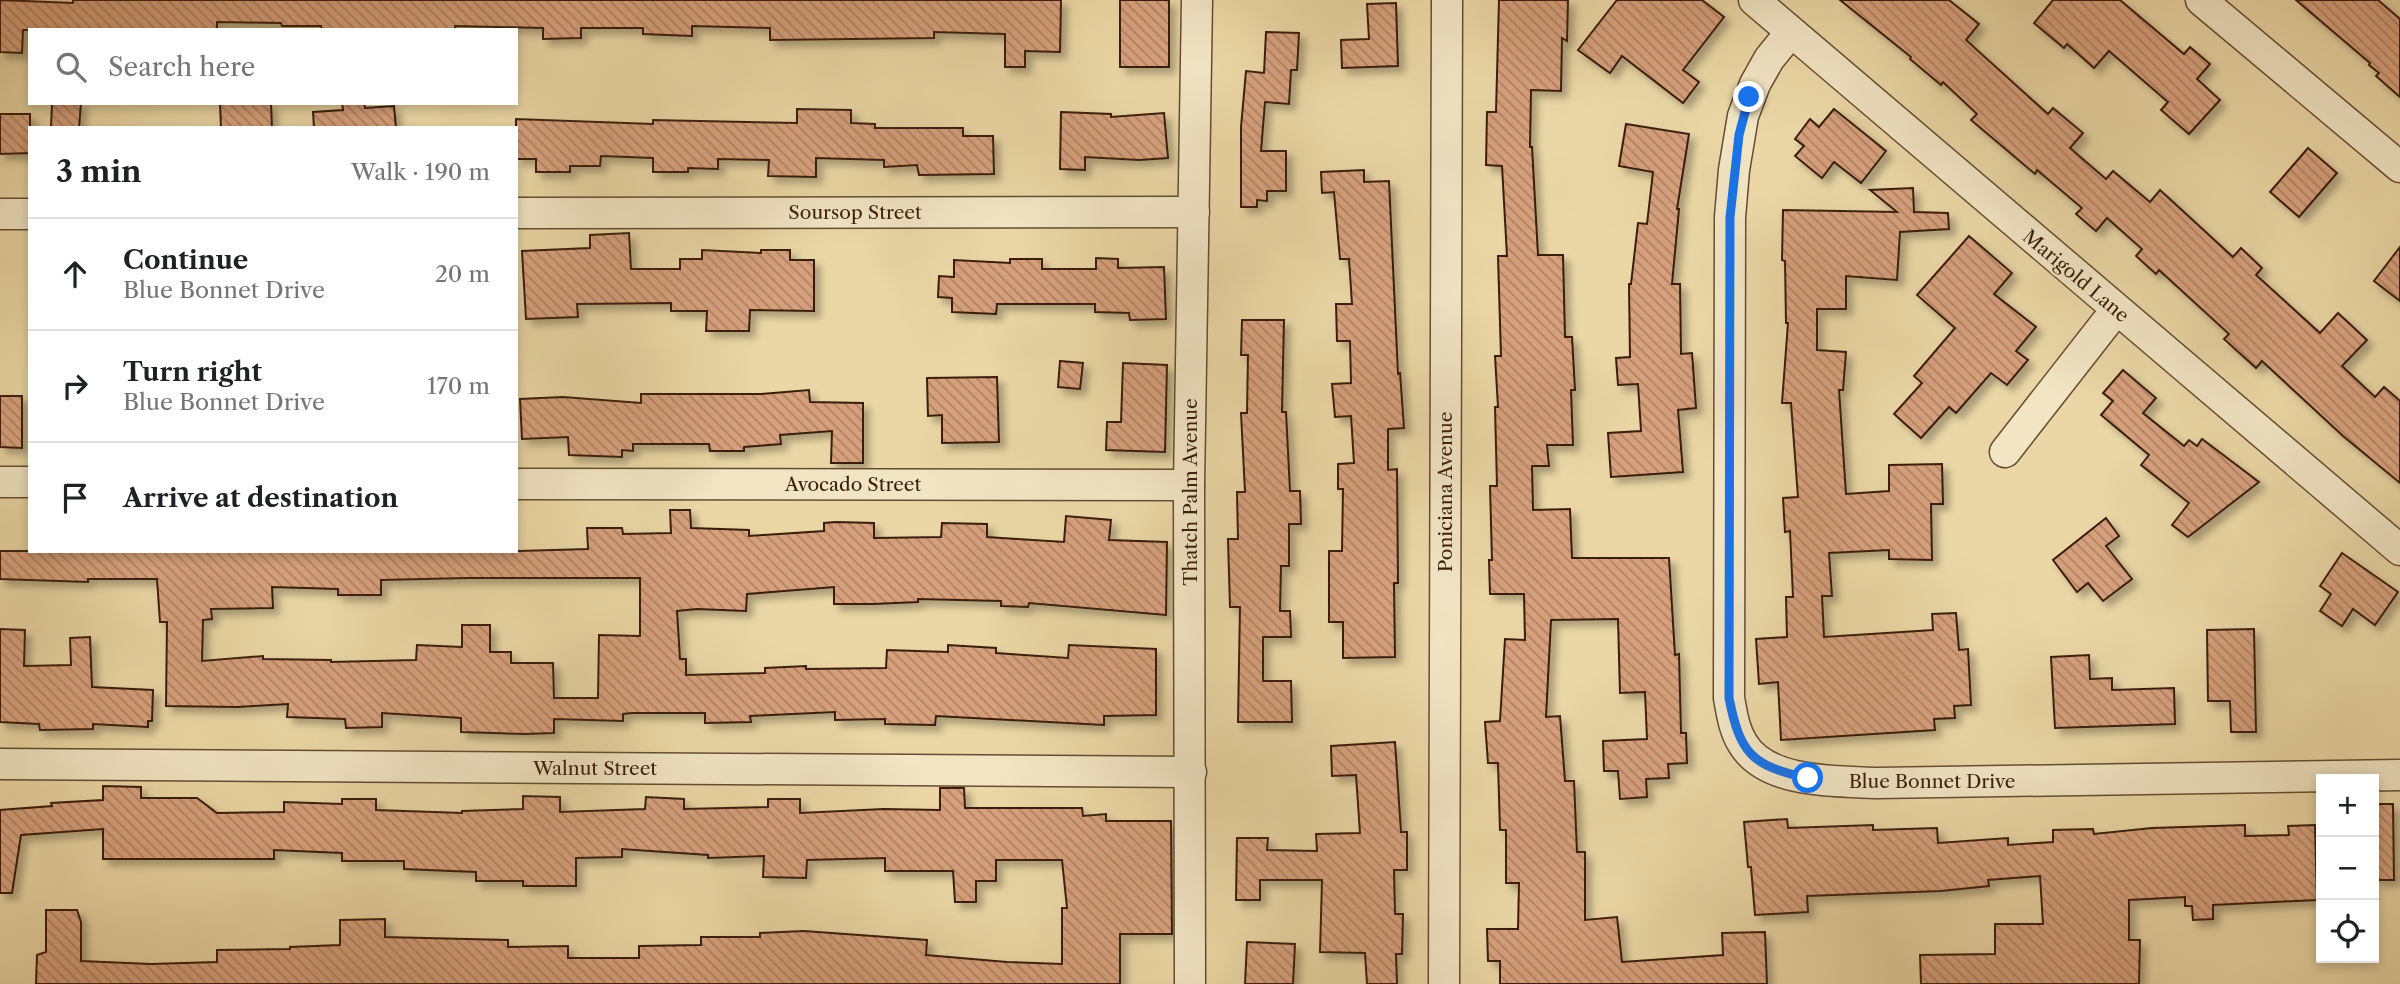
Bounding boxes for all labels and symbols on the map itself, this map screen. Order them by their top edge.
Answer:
route end [1733,81,1764,112]
street label: Soursop Street [788,201,922,224]
street label: Marigold Lane [2018,225,2134,327]
street label: Thatch Palm Avenue [1179,398,1202,586]
street label: Poniciana Avenue [1434,412,1457,572]
street label: Avocado Street [784,473,921,496]
street label: Walnut Street [532,757,657,780]
route start [1792,762,1823,793]
street label: Blue Bonnet Drive [1849,770,2015,793]

